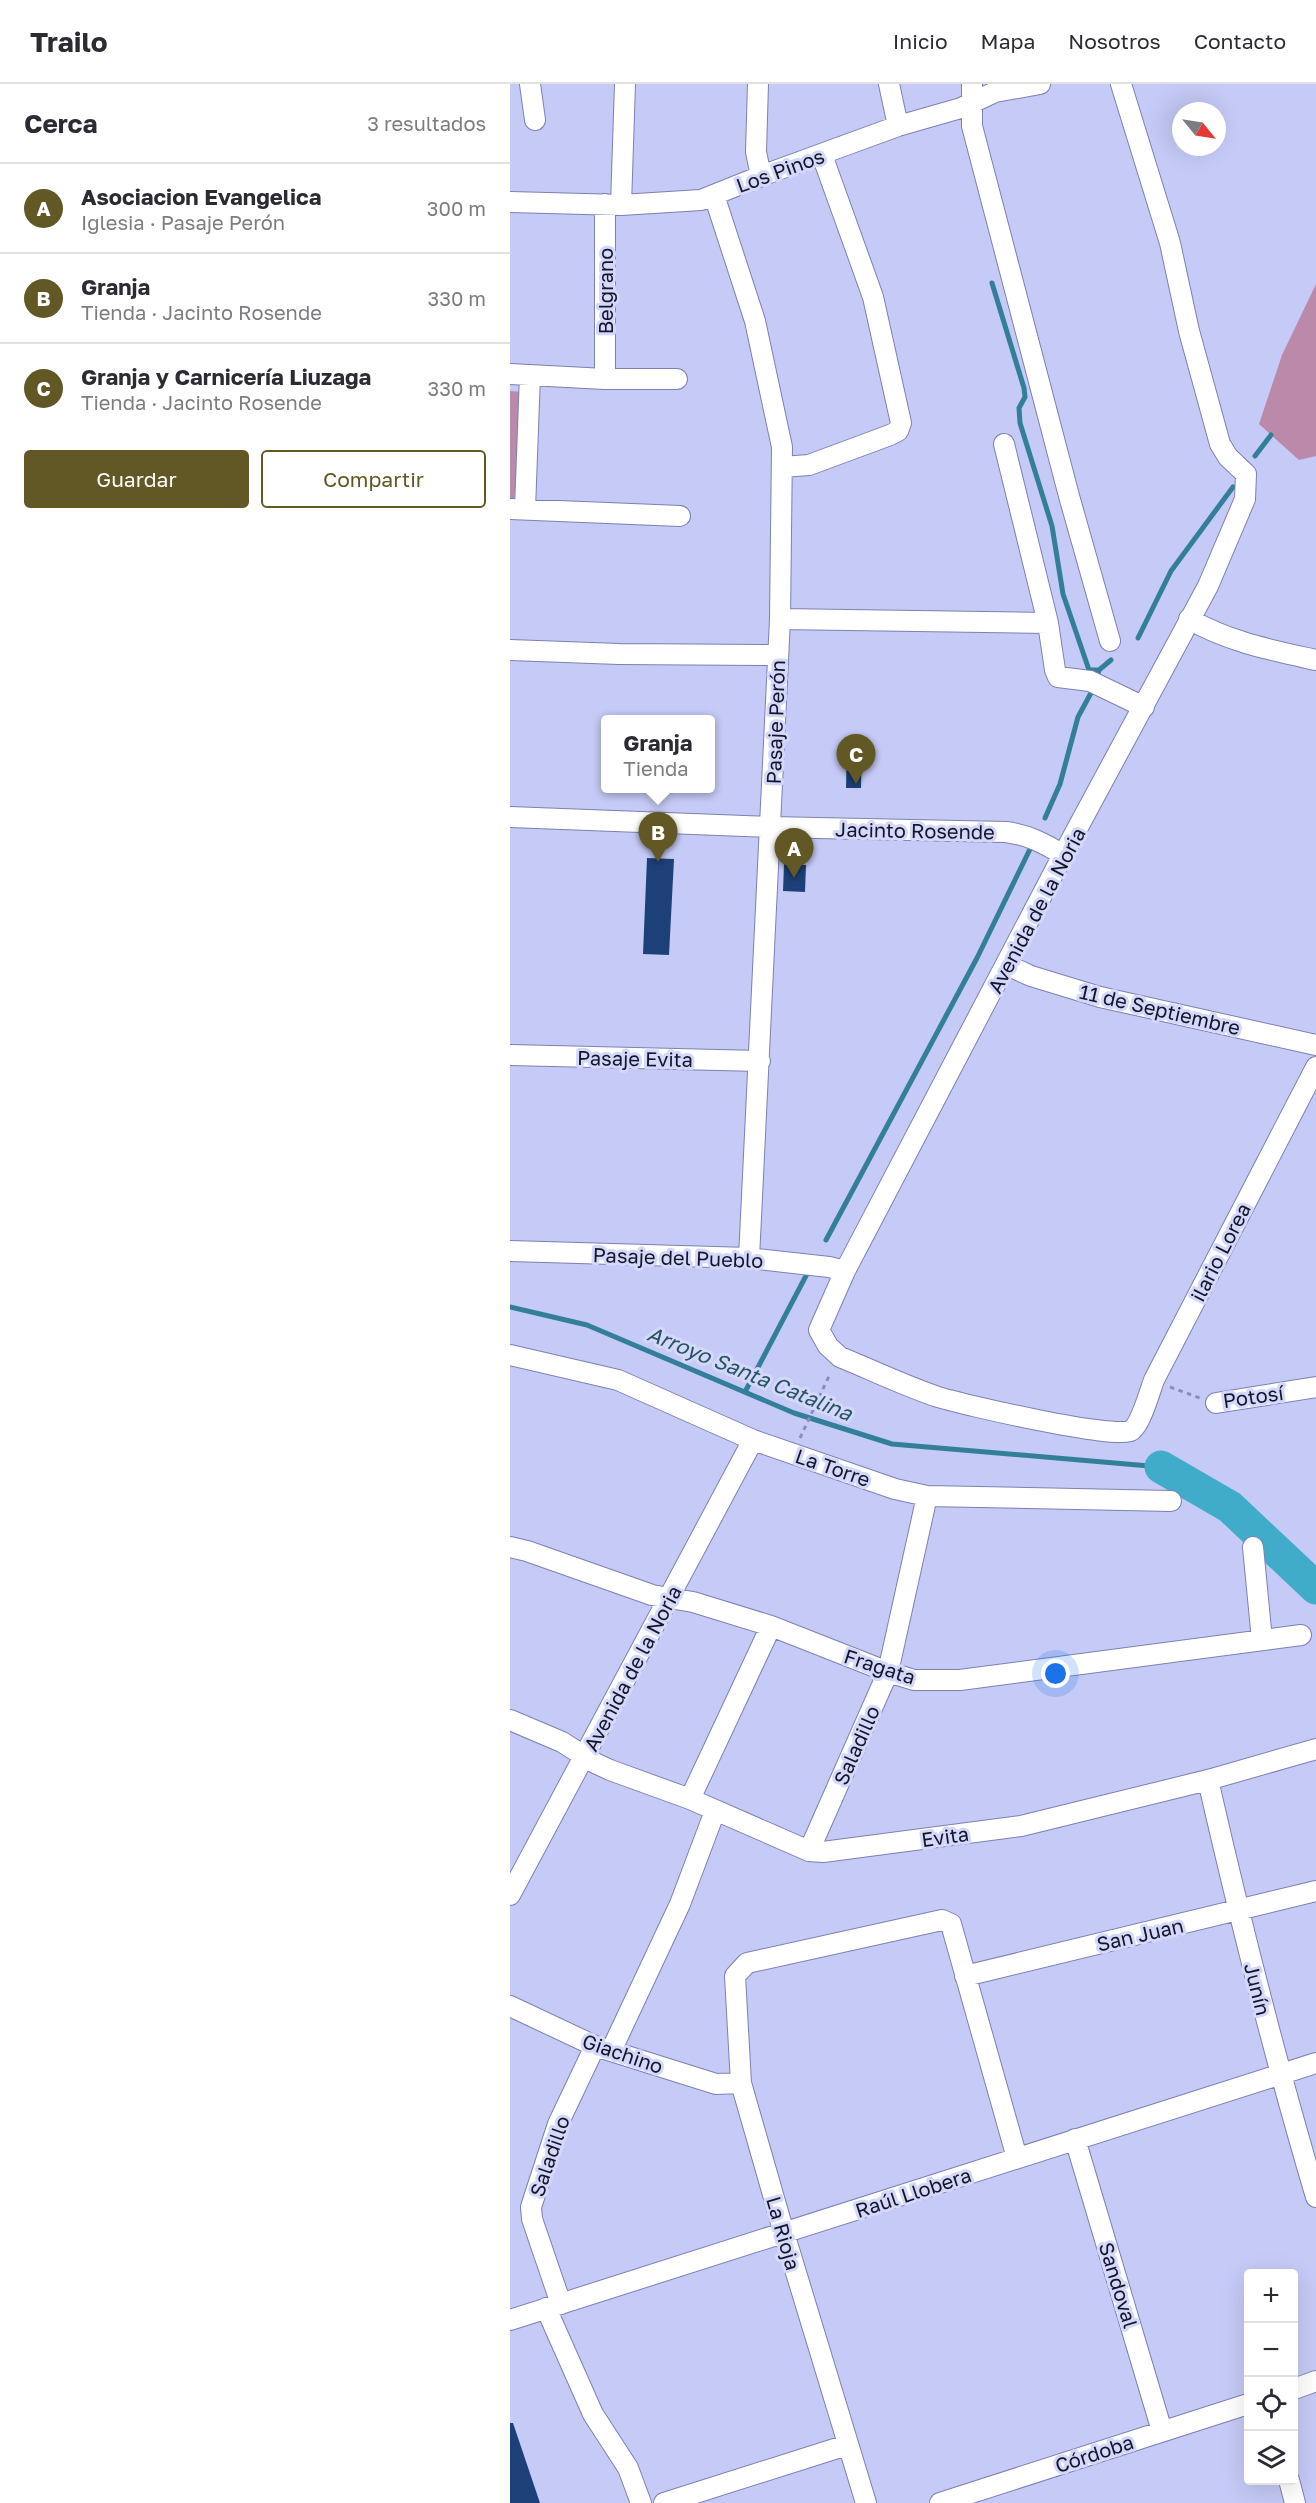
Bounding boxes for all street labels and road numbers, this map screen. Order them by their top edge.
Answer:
street label: Los Pinos [733,143,827,197]
street label: Belgrano [593,248,617,334]
street label: Pasaje Perón [761,659,789,785]
street label: Jacinto Rosende [835,817,995,843]
street label: Avenida de la Noria [982,823,1090,997]
street label: 11 de Septiembre [1077,979,1243,1039]
street label: Pasaje Evita [577,1045,693,1071]
street label: ilario Lorea [1185,1199,1255,1305]
street label: Pasaje del Pueblo [592,1242,764,1272]
street label: Potosí [1221,1380,1286,1412]
street label: La Torre [792,1443,874,1491]
street label: Avenida de la Noria [578,1581,686,1755]
street label: Fragata [841,1643,919,1689]
street label: Saladillo [828,1702,884,1788]
street label: Evita [920,1821,970,1851]
street label: San Juan [1094,1912,1186,1956]
street label: Junín [1240,1960,1276,2018]
street label: Giachino [580,2028,666,2078]
street label: Saladillo [524,2112,574,2200]
street label: Raúl Llobera [852,2162,974,2222]
street label: La Rioja [762,2193,806,2273]
street label: Sandoval [1095,2239,1143,2331]
street label: Córdoba [1052,2429,1136,2477]

